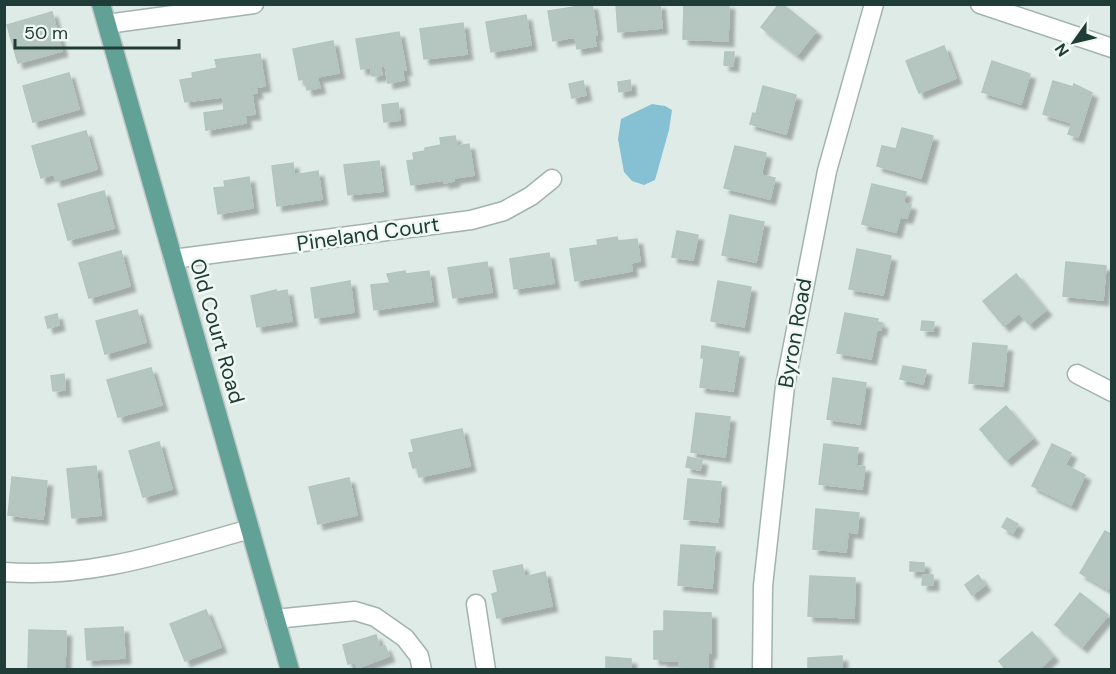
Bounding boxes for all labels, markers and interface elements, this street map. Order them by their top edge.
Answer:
scale bar [15,12,178,50]
north arrow [1044,12,1104,72]
text: 50 m [24,21,68,45]
text: N [1050,39,1074,61]
street label: Pineland Court [295,210,441,258]
street label: Old Court Road [183,255,251,407]
street label: Byron Road [772,276,818,390]

